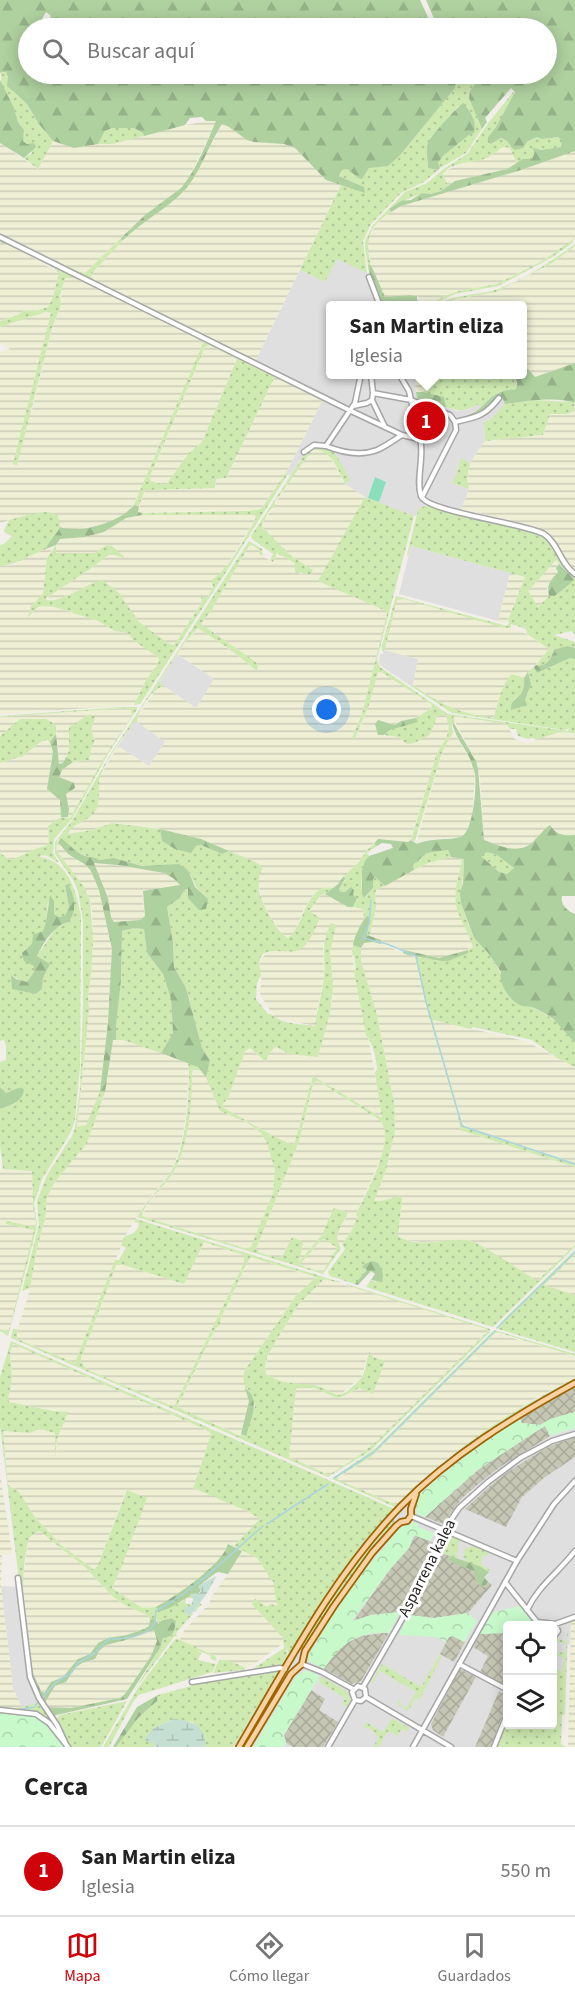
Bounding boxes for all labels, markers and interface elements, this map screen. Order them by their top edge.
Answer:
search box [18,18,557,84]
icon: search [39,35,72,68]
text: Buscar aquí [87,35,195,67]
popup [326,301,527,379]
text: San Martin eliza [349,310,504,342]
text: Iglesia [349,342,403,370]
pin: 1 [406,398,446,444]
your location [312,695,341,724]
street label: Asparrena kalea [393,1515,461,1621]
map controls [503,1621,557,1729]
button: locate [503,1621,557,1675]
button: layers [503,1675,557,1729]
text: Cerca [24,1768,88,1805]
text: San Martin eliza [81,1841,236,1873]
text: 1 [38,1857,49,1885]
text: 550 m [501,1857,551,1885]
text: Iglesia [81,1873,135,1901]
tab: Mapa [64,1929,101,1987]
tab: Cómo llegar [229,1929,309,1987]
tab: Guardados [438,1929,511,1987]

